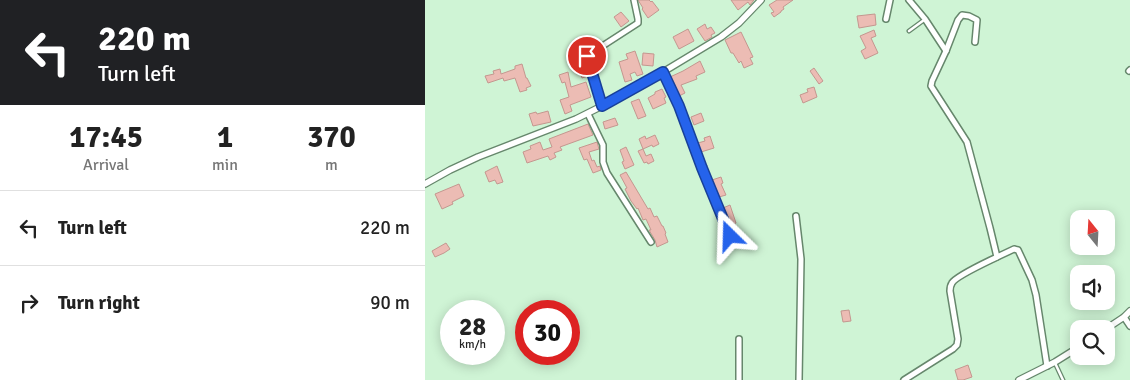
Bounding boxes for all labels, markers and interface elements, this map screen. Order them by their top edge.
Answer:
text: 220 m [98,17,191,60]
icon: left [15,20,80,85]
pin [566,35,608,77]
icon: arrive [573,42,601,70]
text: Turn left [98,60,176,87]
text: 17:45 [69,119,143,156]
text: 1 [217,119,233,156]
text: 370 [307,119,356,156]
text: Arrival [83,155,129,175]
text: min [212,155,238,175]
text: m [325,155,338,175]
position arrow [703,209,755,261]
north arrow [1070,210,1115,255]
map controls [1070,210,1115,365]
icon: left [15,214,43,242]
text: Turn left [58,216,127,240]
text: 220 m [360,216,410,240]
button: sound [1070,265,1115,310]
icon: right [15,289,43,317]
text: Turn right [58,291,140,315]
text: 90 m [370,291,410,315]
speed limit sign: 30 [515,300,580,365]
text: 28 [459,311,486,342]
button: search [1070,320,1115,365]
text: km/h [459,337,486,352]

